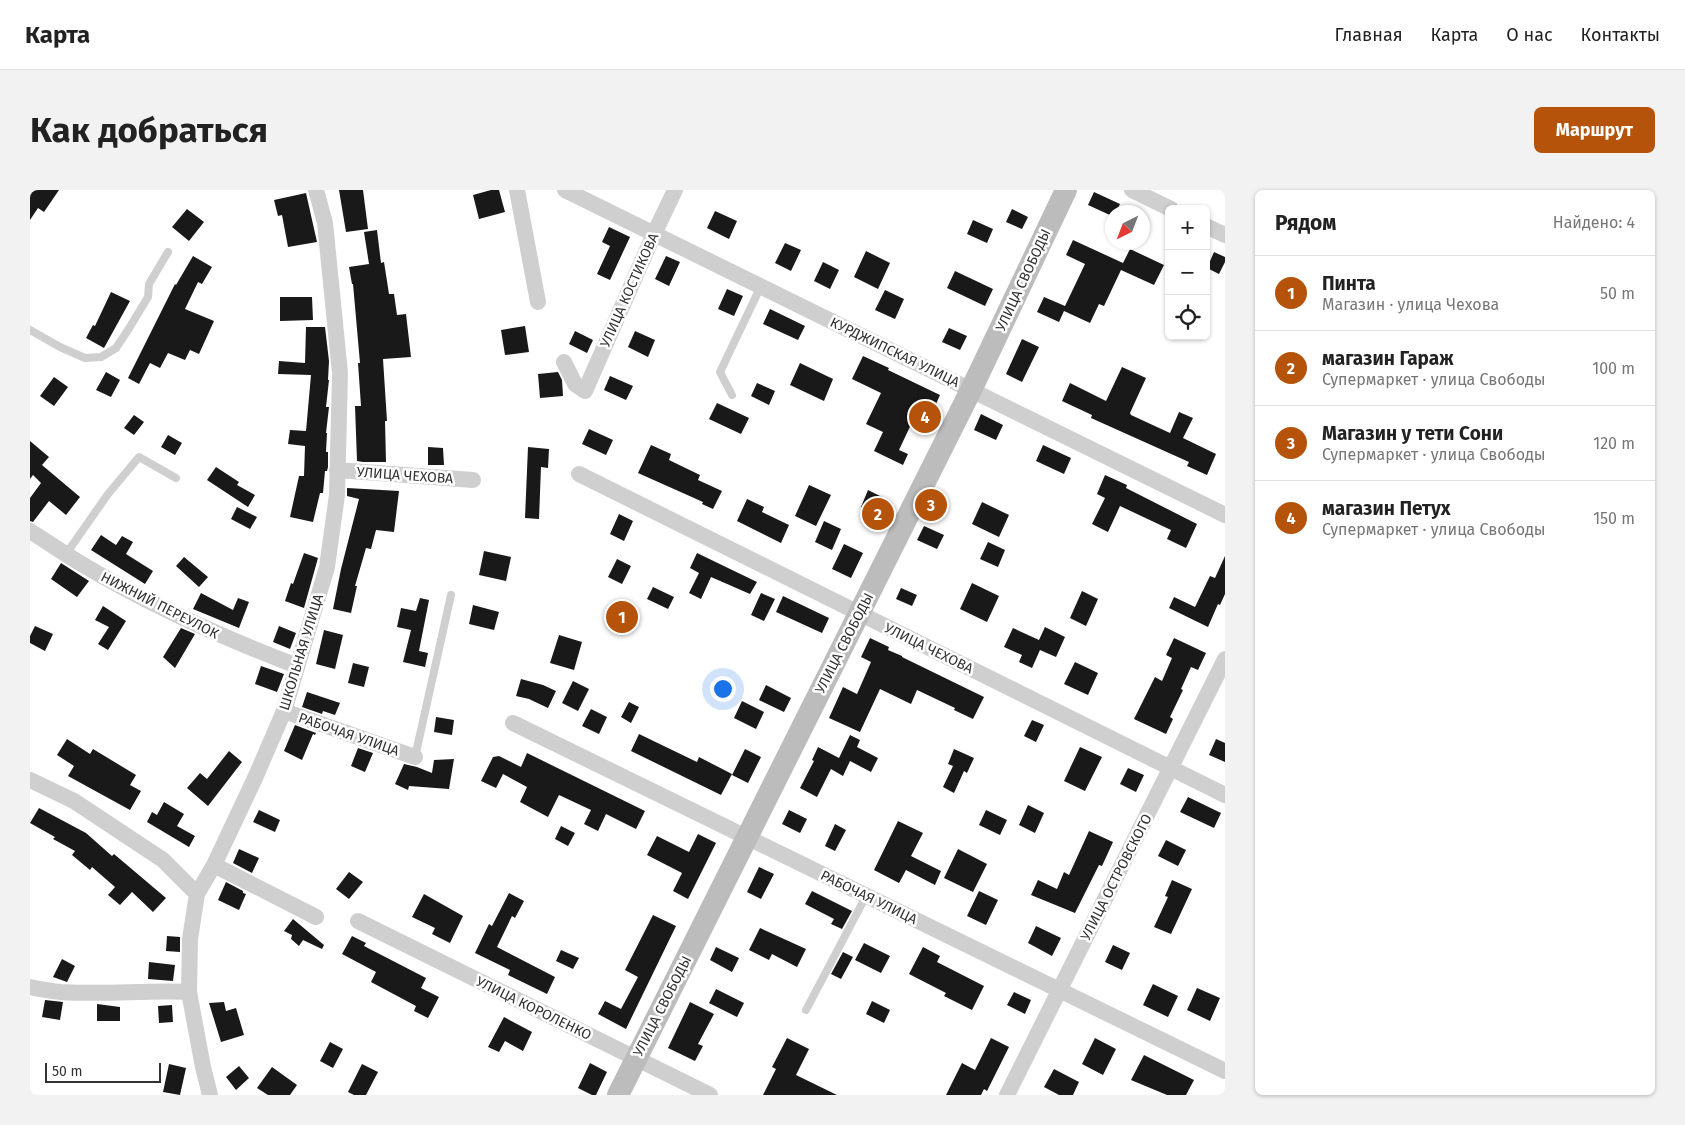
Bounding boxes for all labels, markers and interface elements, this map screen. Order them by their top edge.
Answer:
text: Карта [25,21,90,49]
text: Главная [1335,24,1403,46]
text: Карта [1431,24,1478,46]
text: О нас [1506,24,1553,46]
text: Контакты [1581,24,1660,46]
button: Маршрут [1534,107,1655,153]
text: Как добраться [30,109,268,151]
north arrow [1105,205,1150,250]
map controls [1165,205,1210,340]
button: + [1165,205,1210,250]
text: Рядом [1275,210,1336,236]
text: Найдено: 4 [1553,213,1635,232]
street label: УЛИЦА СВОБОДЫ [992,226,1055,334]
street label: УЛИЦА КОСТИКОВА [597,230,662,350]
button: − [1165,250,1210,295]
text: Пинта [1322,272,1376,295]
text: 1 [1287,284,1295,303]
text: 50 m [1600,284,1635,303]
button: locate [1165,295,1210,340]
text: Магазин · улица Чехова [1322,295,1499,314]
street label: КУРДЖИПСКАЯ УЛИЦА [827,314,962,391]
text: магазин Гараж [1322,347,1454,370]
text: 2 [1287,359,1295,378]
text: 100 m [1592,359,1635,378]
text: Супермаркет · улица Свободы [1322,370,1546,389]
pin: 4 [909,398,941,436]
text: Магазин у тети Сони [1322,422,1503,445]
text: 3 [1287,434,1295,453]
text: 120 m [1593,434,1635,453]
text: Супермаркет · улица Свободы [1322,445,1546,464]
street label: УЛИЦА ЧЕХОВА [356,464,454,487]
pin: 3 [915,486,947,524]
pin: 2 [862,495,894,533]
text: магазин Петух [1322,497,1451,520]
text: 4 [1286,509,1296,528]
text: 150 m [1593,509,1635,528]
text: Супермаркет · улица Свободы [1322,520,1546,539]
street label: НИЖНИЙ ПЕРЕУЛОК [98,568,222,643]
street label: УЛИЦА СВОБОДЫ [812,590,877,696]
street label: ШКОЛЬНАЯ УЛИЦА [276,592,327,712]
pin: 1 [606,598,638,636]
street label: УЛИЦА ЧЕХОВА [882,620,976,677]
your location [710,676,736,702]
street label: РАБОЧАЯ УЛИЦА [296,709,401,760]
street label: УЛИЦА ОСТРОВСКОГО [1077,811,1156,943]
street label: РАБОЧАЯ УЛИЦА [818,867,920,928]
street label: УЛИЦА СВОБОДЫ [630,953,695,1059]
street label: УЛИЦА КОРОЛЕНКО [473,973,594,1044]
scale bar [45,1060,161,1083]
text: 50 m [52,1063,83,1080]

